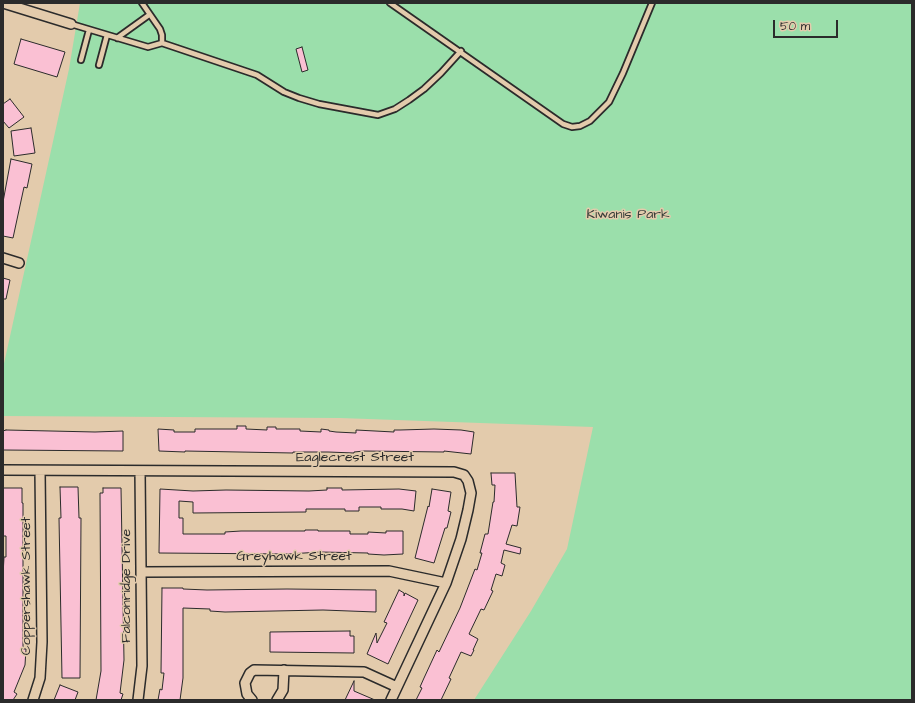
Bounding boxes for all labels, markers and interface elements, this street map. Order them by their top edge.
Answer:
scale bar [775,12,840,38]
text: 50 m [780,18,810,35]
park label: Kiwanis Park [586,207,670,223]
street label: Eaglecrest Street [296,450,414,466]
street label: Coppershawk Street [19,517,35,655]
street label: Falconridge Drive [119,529,135,643]
street label: Greyhawk Street [236,549,352,565]

